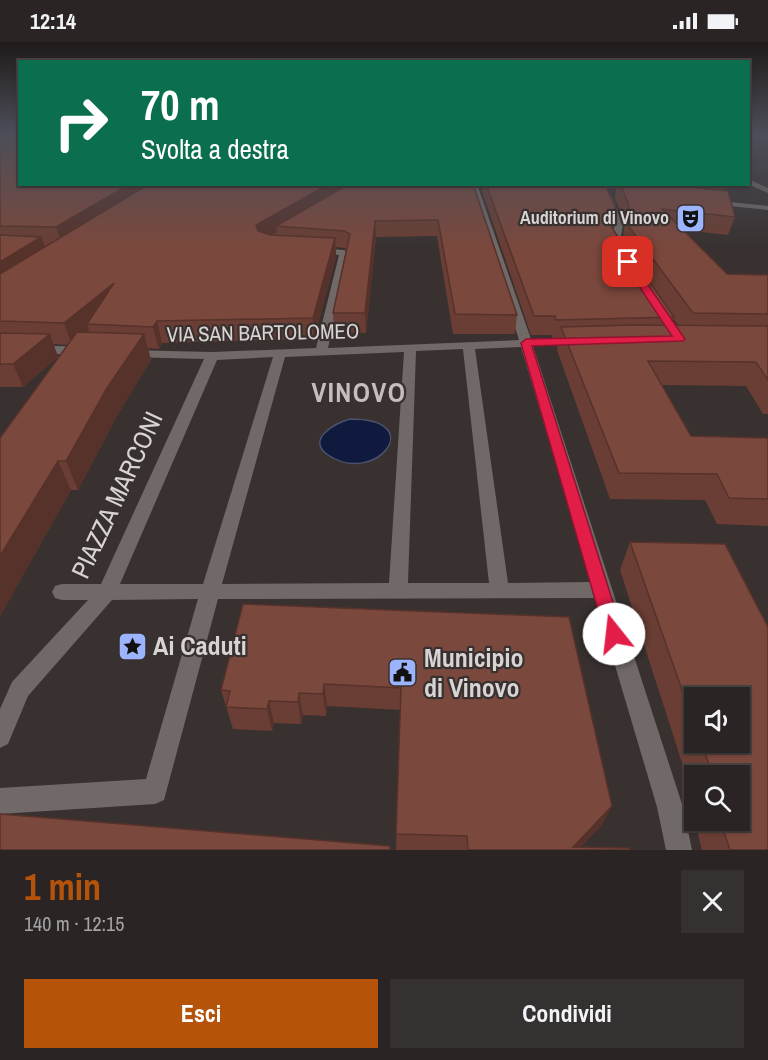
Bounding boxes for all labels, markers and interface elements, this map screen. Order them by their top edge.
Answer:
text: 12:14 [30,6,76,36]
text: 70 m [141,77,220,133]
icon: right [42,84,120,162]
text: Svolta a destra [141,131,289,167]
theatre icon: Auditorium di Vinovo [674,202,706,234]
place label: Auditorium di Vinovo [520,205,669,230]
pin [602,236,653,287]
icon: arrive [611,245,644,278]
street label: VIA SAN BARTOLOMEO [166,316,360,349]
district label: VINOVO [311,374,407,410]
street label: PIAZZA MARCONI [63,406,170,584]
position arrow [582,602,646,666]
place label: Ai Caduti [153,628,247,663]
place icon: Ai Caduti [116,630,148,662]
place label: Municipio di Vinovo [424,640,524,705]
public building icon: Municipio di Vinovo [387,657,419,689]
map controls [684,687,750,831]
button: sound [684,687,750,753]
button: search [684,765,750,831]
text: 1 min [24,863,101,911]
button: close [681,870,744,933]
text: 140 m · 12:15 [24,910,124,937]
button: Esci [24,979,378,1048]
button: Condividi [390,979,744,1048]

